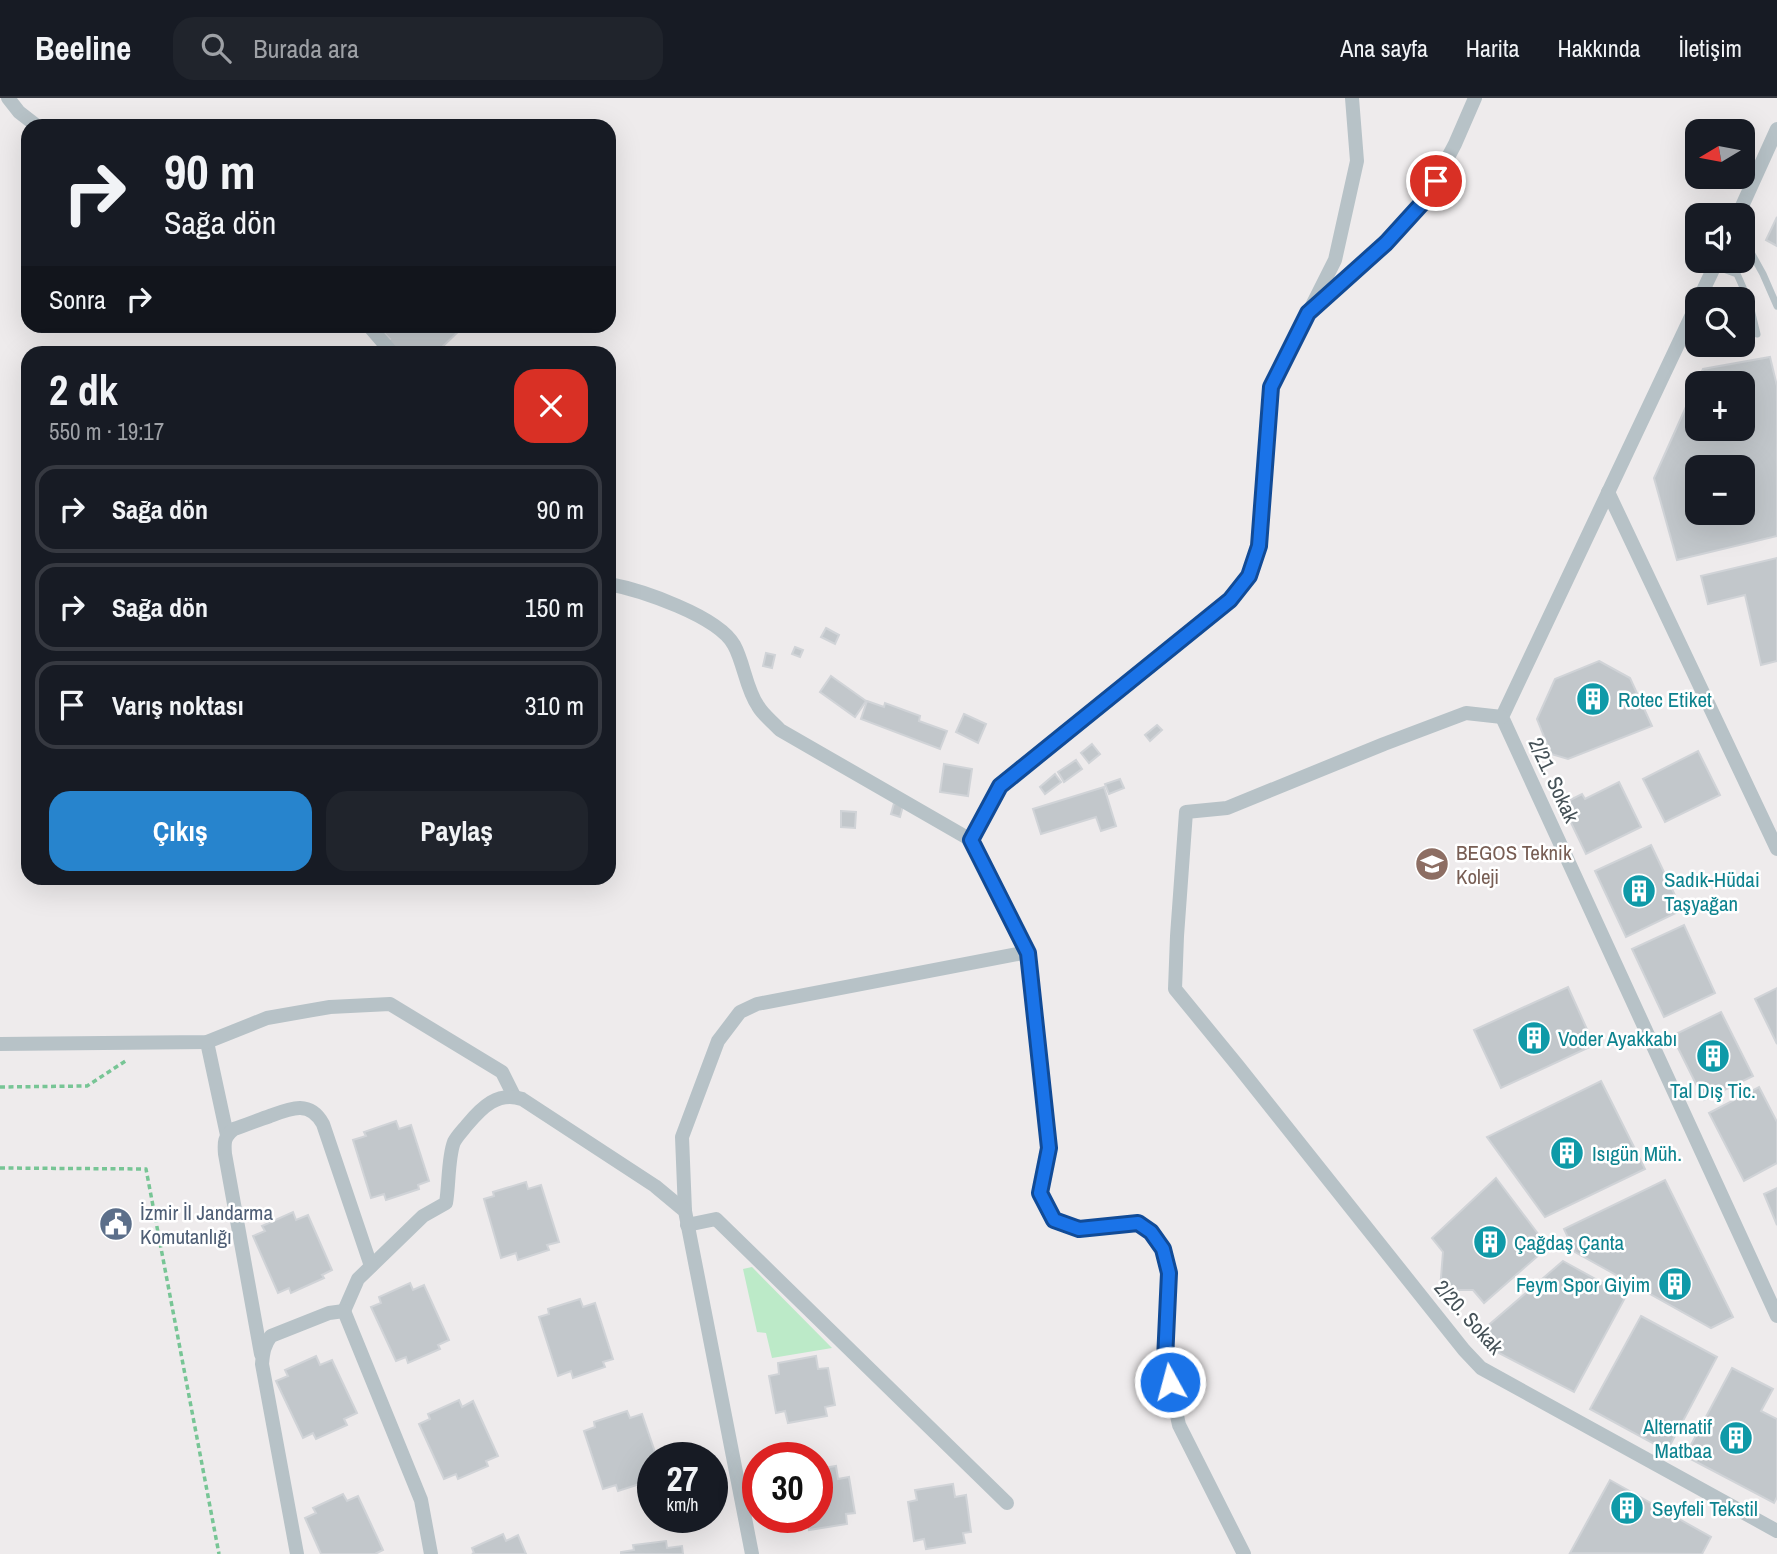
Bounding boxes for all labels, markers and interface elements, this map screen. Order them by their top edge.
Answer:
search box [173,17,663,80]
text: Beeline [35,26,131,70]
icon: search [197,29,235,67]
text: Burada ara [253,31,359,66]
text: Ana sayfa [1340,32,1428,64]
text: Harita [1466,32,1519,64]
text: Hakkında [1557,32,1641,64]
text: İletişim [1679,32,1742,64]
north arrow [1685,119,1755,189]
map controls [1685,119,1755,525]
text: 90 m [164,138,256,204]
icon: right [49,147,140,238]
pin [1406,151,1466,211]
icon: arrive [1417,162,1455,200]
text: Sağa dön [164,201,276,244]
button: sound [1685,203,1755,273]
icon: right [120,280,158,318]
text: Sonra [49,282,106,317]
button: search [1685,287,1755,357]
text: 2 dk [49,362,118,418]
button: close [514,369,588,443]
button: + [1685,371,1755,441]
text: 550 m · 19:17 [49,416,164,447]
button: − [1685,455,1755,525]
icon: right [53,490,91,528]
text: Sağa dön [112,492,208,527]
text: 90 m [537,492,584,527]
icon: right [53,588,91,626]
text: Sağa dön [112,590,208,625]
text: 150 m [525,590,584,625]
building icon: Rotec Etiket [1574,680,1612,718]
place label: Rotec Etiket [1618,685,1712,714]
icon: arrive [53,686,91,724]
text: Varış noktası [112,688,244,723]
text: 310 m [525,688,584,723]
street label: 2/21. Sokak [1522,733,1587,828]
button: Çıkış [49,791,312,871]
button: Paylaş [326,791,588,871]
place label: BEGOS Teknik Koleji [1456,838,1572,891]
school or university icon: BEGOS Teknik Koleji [1413,845,1451,883]
place label: Sadık-Hüdai Taşyağan [1664,865,1760,918]
building icon: Sadık-Hüdai Taşyağan [1620,872,1658,910]
building icon: Voder Ayakkabı [1515,1019,1553,1057]
place label: Voder Ayakkabı [1558,1024,1677,1053]
building icon: Tal Dış Tic. [1694,1037,1732,1075]
place label: Tal Dış Tic. [1670,1076,1756,1105]
building icon: Isıgün Müh. [1548,1134,1586,1172]
place label: Isıgün Müh. [1592,1139,1682,1168]
place label: İzmir İl Jandarma Komutanlığı [140,1198,273,1251]
public building icon: İzmir İl Jandarma Komutanlığı [97,1205,135,1243]
building icon: Çağdaş Çanta [1471,1223,1509,1261]
place label: Çağdaş Çanta [1514,1228,1625,1257]
building icon: Feym Spor Giyim [1656,1265,1694,1303]
place label: Feym Spor Giyim [1516,1270,1650,1299]
street label: 2/20. Sokak [1428,1274,1510,1361]
position arrow [1133,1345,1207,1419]
place label: Alternatif Matbaa [1642,1412,1712,1465]
building icon: Alternatif Matbaa [1717,1419,1755,1457]
speed limit sign: 30 [742,1442,833,1533]
text: 27 [667,1455,698,1502]
building icon: Seyfeli Tekstil [1608,1489,1646,1527]
text: km/h [667,1492,699,1517]
place label: Seyfeli Tekstil [1652,1494,1758,1523]

